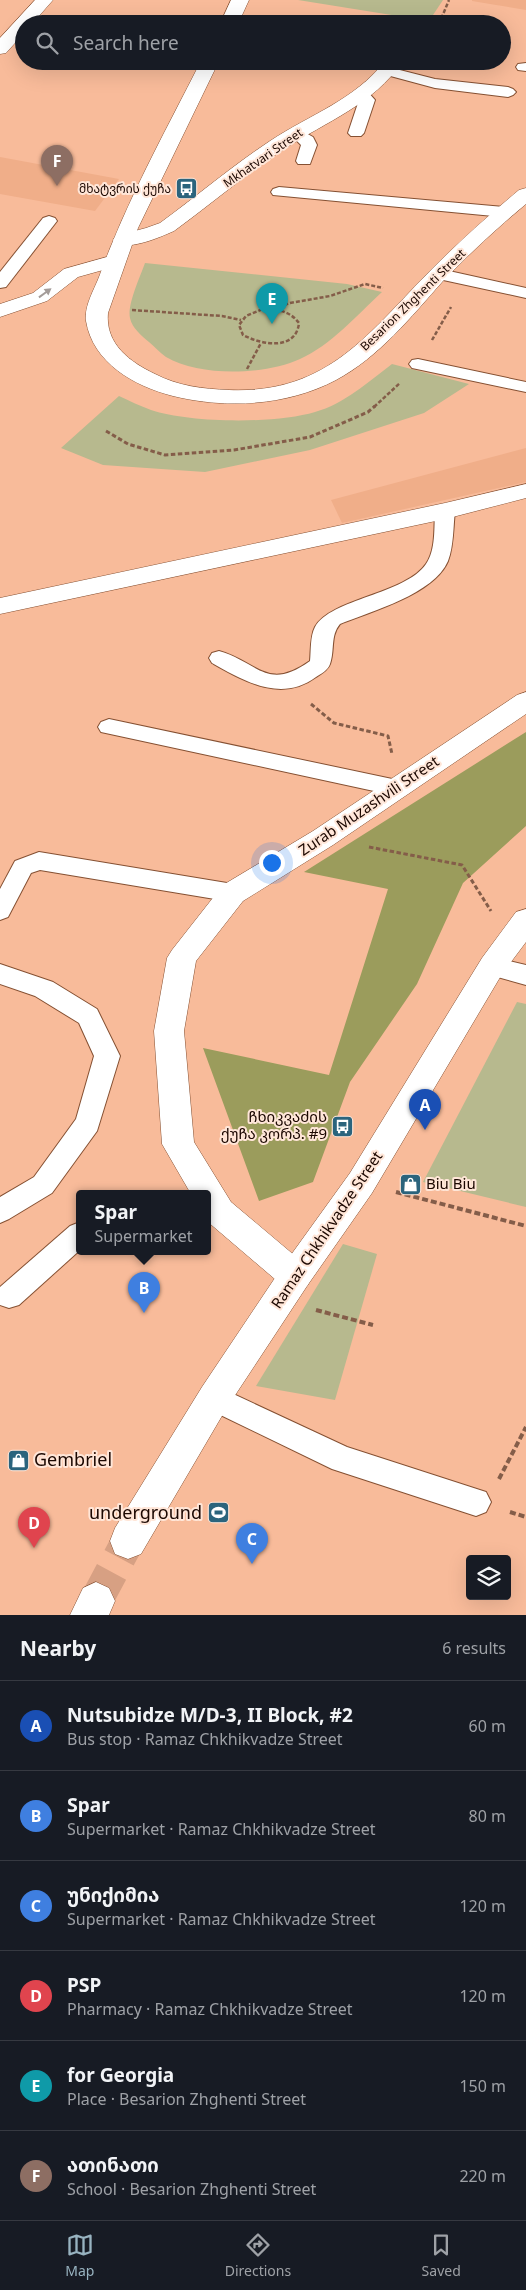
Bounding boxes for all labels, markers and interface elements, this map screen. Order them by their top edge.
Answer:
search box [15,15,511,70]
icon: search [33,29,61,57]
text: Search here [73,30,179,56]
street label: Mkhatvari Street [220,123,306,191]
pin: F [41,145,73,186]
bus stop icon: მხატვრის ქუჩა [175,177,199,201]
place label: მხატვრის ქუჩა [79,180,171,197]
street label: Besarion Zhghenti Street [356,244,469,354]
pin: E [256,283,288,324]
one-way arrow [38,288,52,298]
street label: Zurab Muzashvili Street [294,750,443,860]
your location [259,850,285,876]
pin: A [409,1089,441,1130]
place label: ჩხიკვაძის ქუჩა კორპ. #9 [221,1106,327,1143]
bus stop icon: ჩხიკვაძის ქუჩა კორპ. #9 [331,1114,355,1138]
street label: Ramaz Chkhikvadze Street [266,1146,387,1312]
shop icon: Biu Biu [398,1172,422,1196]
place label: Biu Biu [426,1173,476,1193]
popup [76,1190,211,1255]
text: Spar [94,1199,137,1225]
text: Supermarket [94,1225,193,1247]
pin: B [128,1272,160,1313]
place label: Gembriel [34,1447,112,1471]
shop icon: Gembriel [6,1448,30,1472]
place label: underground [89,1500,202,1524]
sports icon: underground [206,1501,230,1525]
pin: D [18,1507,50,1548]
pin: C [236,1523,268,1564]
map controls [466,1555,511,1600]
button: layers [466,1555,511,1600]
text: Nearby [20,1634,96,1662]
text: 6 results [442,1637,506,1659]
text: Nutsubidze M/D-3, II Block, #2 [67,1702,353,1728]
text: A [30,1715,42,1737]
text: 60 m [469,1715,506,1737]
text: Bus stop · Ramaz Chkhikvadze Street [67,1728,343,1750]
text: Spar [67,1792,110,1818]
text: B [31,1805,41,1827]
text: 80 m [469,1805,506,1827]
text: Supermarket · Ramaz Chkhikvadze Street [67,1818,376,1840]
text: უნიქიმია [67,1882,159,1908]
text: C [31,1895,41,1917]
text: 120 m [459,1895,506,1917]
text: Supermarket · Ramaz Chkhikvadze Street [67,1908,376,1930]
text: PSP [67,1972,101,1998]
text: D [30,1985,42,2007]
text: 120 m [459,1985,506,2007]
text: Pharmacy · Ramaz Chkhikvadze Street [67,1998,353,2020]
text: for Georgia [67,2062,174,2088]
text: E [32,2075,40,2097]
text: 150 m [459,2075,506,2097]
text: Place · Besarion Zhghenti Street [67,2088,306,2110]
text: ათინათი [67,2152,159,2178]
text: F [32,2165,40,2187]
text: 220 m [459,2165,506,2187]
text: School · Besarion Zhghenti Street [67,2178,316,2200]
tab: Map [65,2231,94,2280]
tab: Directions [225,2231,291,2280]
tab: Saved [422,2231,461,2280]

